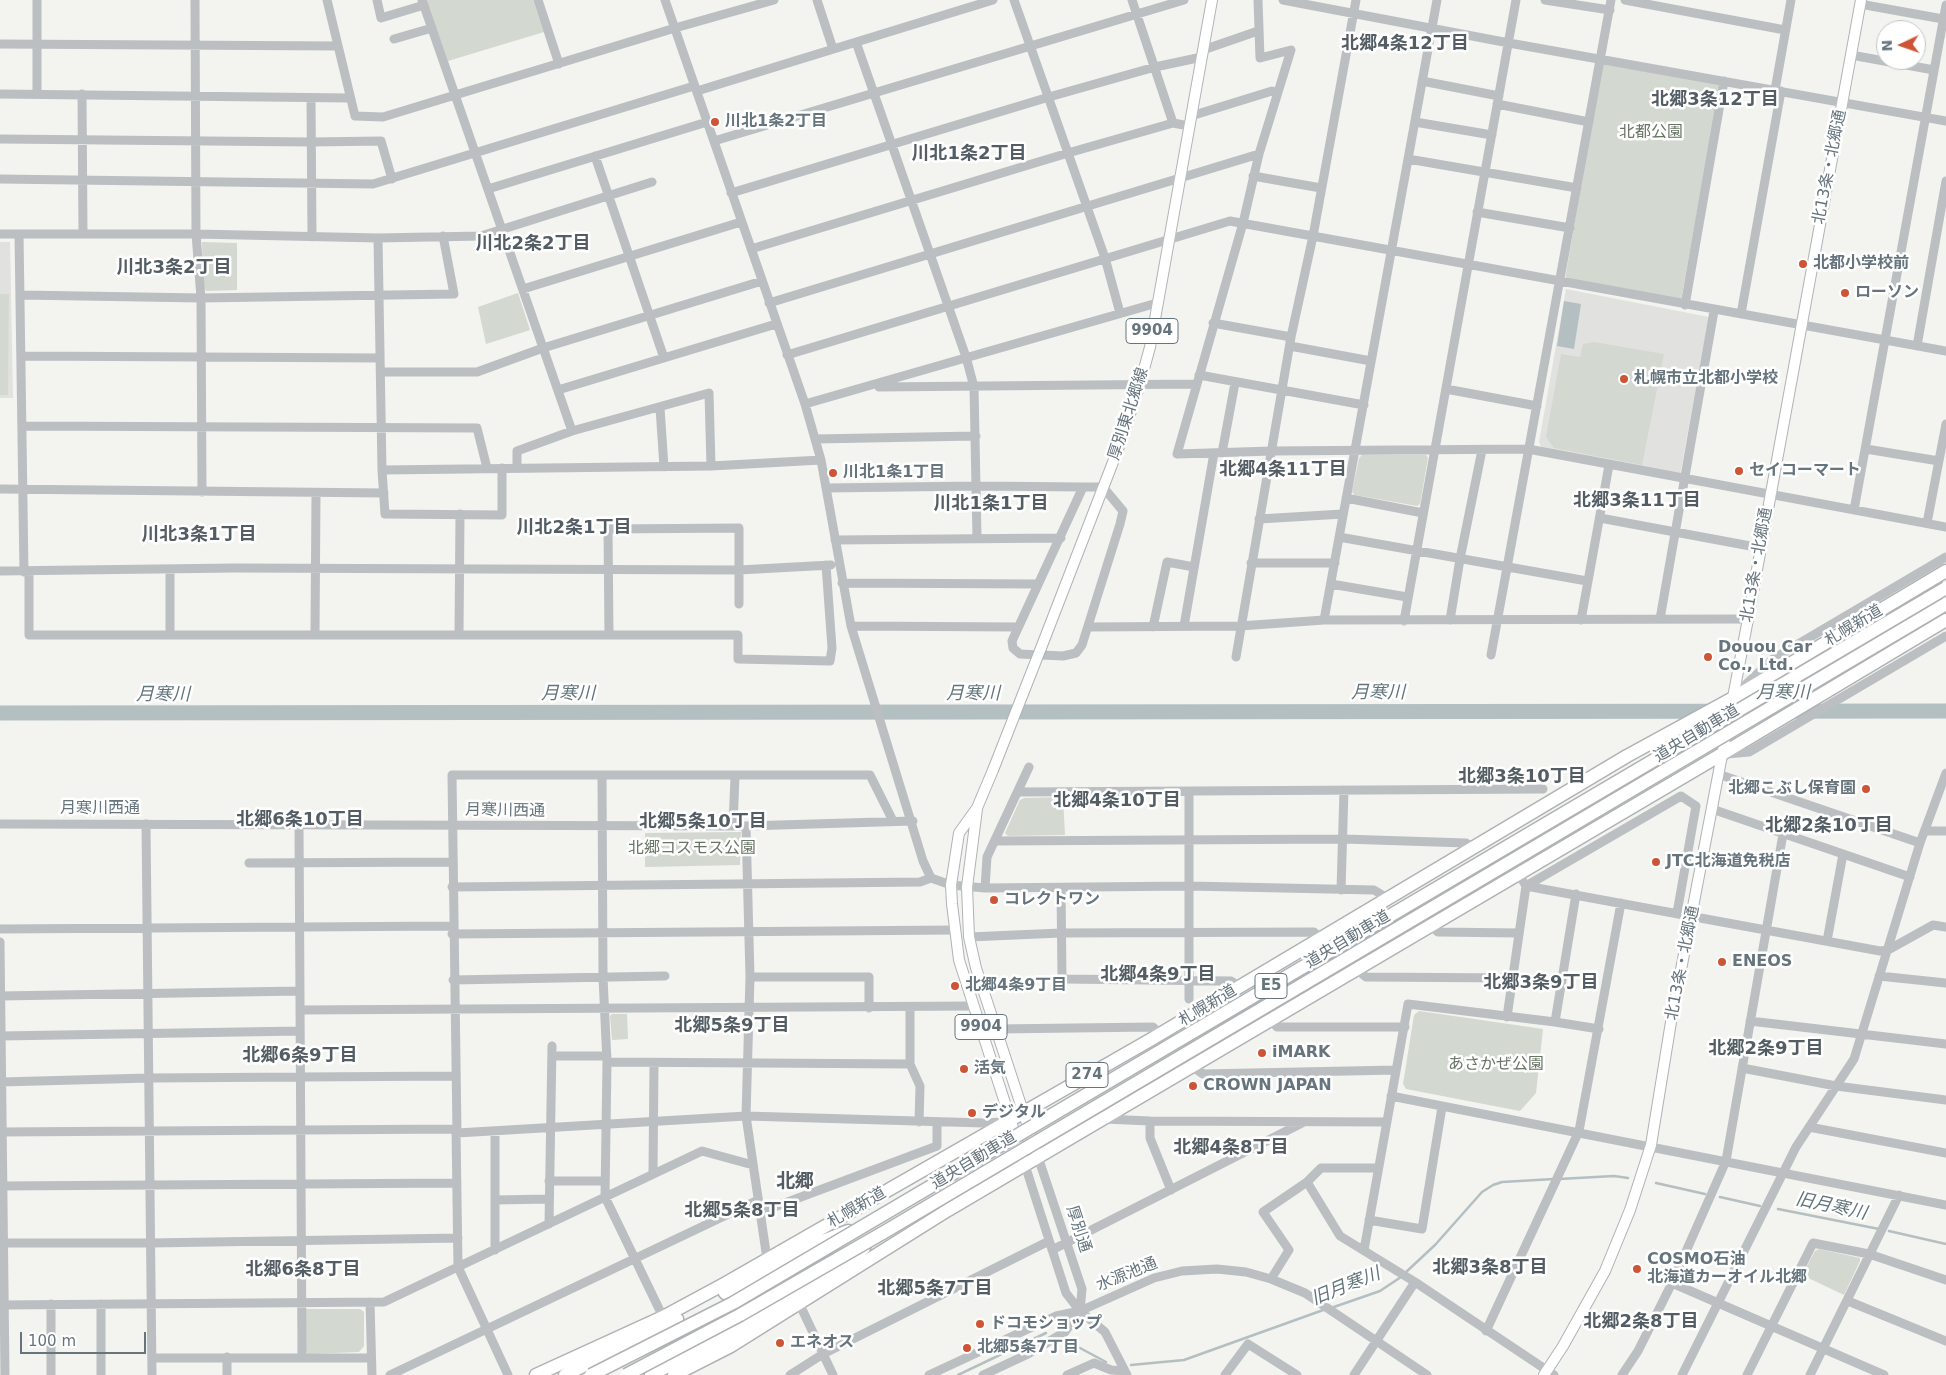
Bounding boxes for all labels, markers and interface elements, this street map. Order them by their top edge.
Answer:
north arrow [1876,20,1926,70]
district label: 北郷4条12丁目 [1341,33,1469,55]
text: N [1879,39,1895,52]
district label: 北郷3条12丁目 [1651,89,1779,111]
street label: 北13条・北郷通 [1809,108,1851,226]
place label: 川北1条2丁目 [725,112,827,132]
marker: 川北1条2丁目 [709,116,721,128]
park label: 北都公園 [1619,123,1683,143]
district label: 川北1条2丁目 [911,143,1027,165]
district label: 川北2条2丁目 [475,233,591,255]
place label: 北都小学校前 [1813,254,1909,274]
district label: 川北3条2丁目 [116,257,232,279]
marker: 北都小学校前 [1797,258,1809,270]
place label: ローソン [1855,283,1919,303]
marker: ローソン [1839,287,1851,299]
road number: 9904 [1126,318,1178,344]
street label: 厚別東北郷線 [1105,365,1153,463]
place label: 札幌市立北都小学校 [1634,369,1778,389]
marker: 札幌市立北都小学校 [1618,373,1630,385]
district label: 北郷4条11丁目 [1219,459,1347,481]
place label: セイコーマート [1749,461,1861,481]
place label: 川北1条1丁目 [843,463,945,483]
marker: セイコーマート [1733,465,1745,477]
marker: 川北1条1丁目 [827,467,839,479]
district label: 北郷3条11丁目 [1573,490,1701,512]
district label: 川北1条1丁目 [933,493,1049,515]
street label: 北13条・北郷通 [1737,506,1777,624]
district label: 川北2条1丁目 [516,517,632,539]
district label: 川北3条1丁目 [141,524,257,546]
street label: 札幌新道 [1822,601,1886,651]
place label: Douou Car Co., Ltd. [1718,638,1812,676]
marker: Douou Car Co., Ltd. [1702,651,1714,663]
water label: 月寒川 [1351,682,1405,704]
water label: 月寒川 [1756,682,1810,704]
water label: 月寒川 [541,683,595,705]
water label: 月寒川 [946,683,1000,705]
water label: 月寒川 [136,684,190,706]
street label: 道央自動車道 [1651,701,1743,767]
district label: 北郷3条10丁目 [1458,766,1586,788]
place label: 北郷こぶし保育園 [1728,779,1856,799]
marker: 北郷こぶし保育園 [1860,783,1872,795]
district label: 北郷4条10丁目 [1053,790,1181,812]
street label: 月寒川西通 [60,799,140,819]
street label: 月寒川西通 [465,801,545,821]
district label: 北郷6条10丁目 [236,809,364,831]
district label: 北郷5条10丁目 [639,811,767,833]
district label: 北郷2条10丁目 [1765,815,1893,837]
park label: 北郷コスモス公園 [628,839,756,859]
place label: JTC北海道免税店 [1666,852,1791,872]
marker: JTC北海道免税店 [1650,856,1662,868]
place label: コレクトワン [1004,890,1100,910]
marker: コレクトワン [988,894,1000,906]
street label: 北13条・北郷通 [1662,904,1704,1022]
street label: 道央自動車道 [1302,907,1394,973]
place label: ENEOS [1732,952,1792,972]
marker: ENEOS [1716,956,1728,968]
district label: 北郷4条9丁目 [1100,964,1216,986]
district label: 北郷3条9丁目 [1483,972,1599,994]
road number: E5 [1255,974,1287,998]
place label: 北郷4条9丁目 [965,976,1067,996]
marker: 北郷4条9丁目 [949,980,961,992]
street label: 札幌新道 [1176,981,1240,1031]
road number: 9904 [955,1014,1007,1040]
district label: 北郷5条9丁目 [674,1015,790,1037]
district label: 北郷2条9丁目 [1708,1038,1824,1060]
place label: iMARK [1272,1043,1331,1063]
district label: 北郷6条9丁目 [242,1045,358,1067]
marker: iMARK [1256,1047,1268,1059]
park label: あさかぜ公園 [1448,1055,1544,1075]
place label: 活気 [974,1059,1006,1079]
road number: 274 [1066,1062,1108,1088]
marker: 活気 [958,1063,970,1075]
place label: CROWN JAPAN [1203,1076,1332,1096]
marker: CROWN JAPAN [1187,1080,1199,1092]
place label: デジタル [982,1103,1046,1123]
marker: デジタル [966,1107,978,1119]
street label: 道央自動車道 [928,1128,1020,1194]
district label: 北郷4条8丁目 [1173,1137,1289,1159]
district label: 北郷 [776,1171,814,1193]
street label: 札幌新道 [824,1184,890,1232]
water label: 旧月寒川 [1794,1189,1868,1225]
district label: 北郷5条8丁目 [684,1200,800,1222]
street label: 厚別通 [1061,1203,1095,1255]
place label: COSMO石油 北海道カーオイル北郷 [1647,1250,1807,1288]
street label: 水源池通 [1094,1254,1160,1296]
district label: 北郷3条8丁目 [1432,1257,1548,1279]
district label: 北郷6条8丁目 [245,1259,361,1281]
marker: COSMO石油 北海道カーオイル北郷 [1631,1263,1643,1275]
water label: 旧月寒川 [1309,1264,1383,1310]
district label: 北郷5条7丁目 [877,1278,993,1300]
district label: 北郷2条8丁目 [1583,1311,1699,1333]
place label: ドコモショップ [990,1314,1102,1334]
marker: ドコモショップ [974,1318,986,1330]
scale bar [22,1322,149,1354]
text: 100 m [28,1332,76,1350]
place label: エネオス [790,1333,854,1353]
marker: エネオス [774,1337,786,1349]
place label: 北郷5条7丁目 [977,1338,1079,1358]
marker: 北郷5条7丁目 [961,1342,973,1354]

